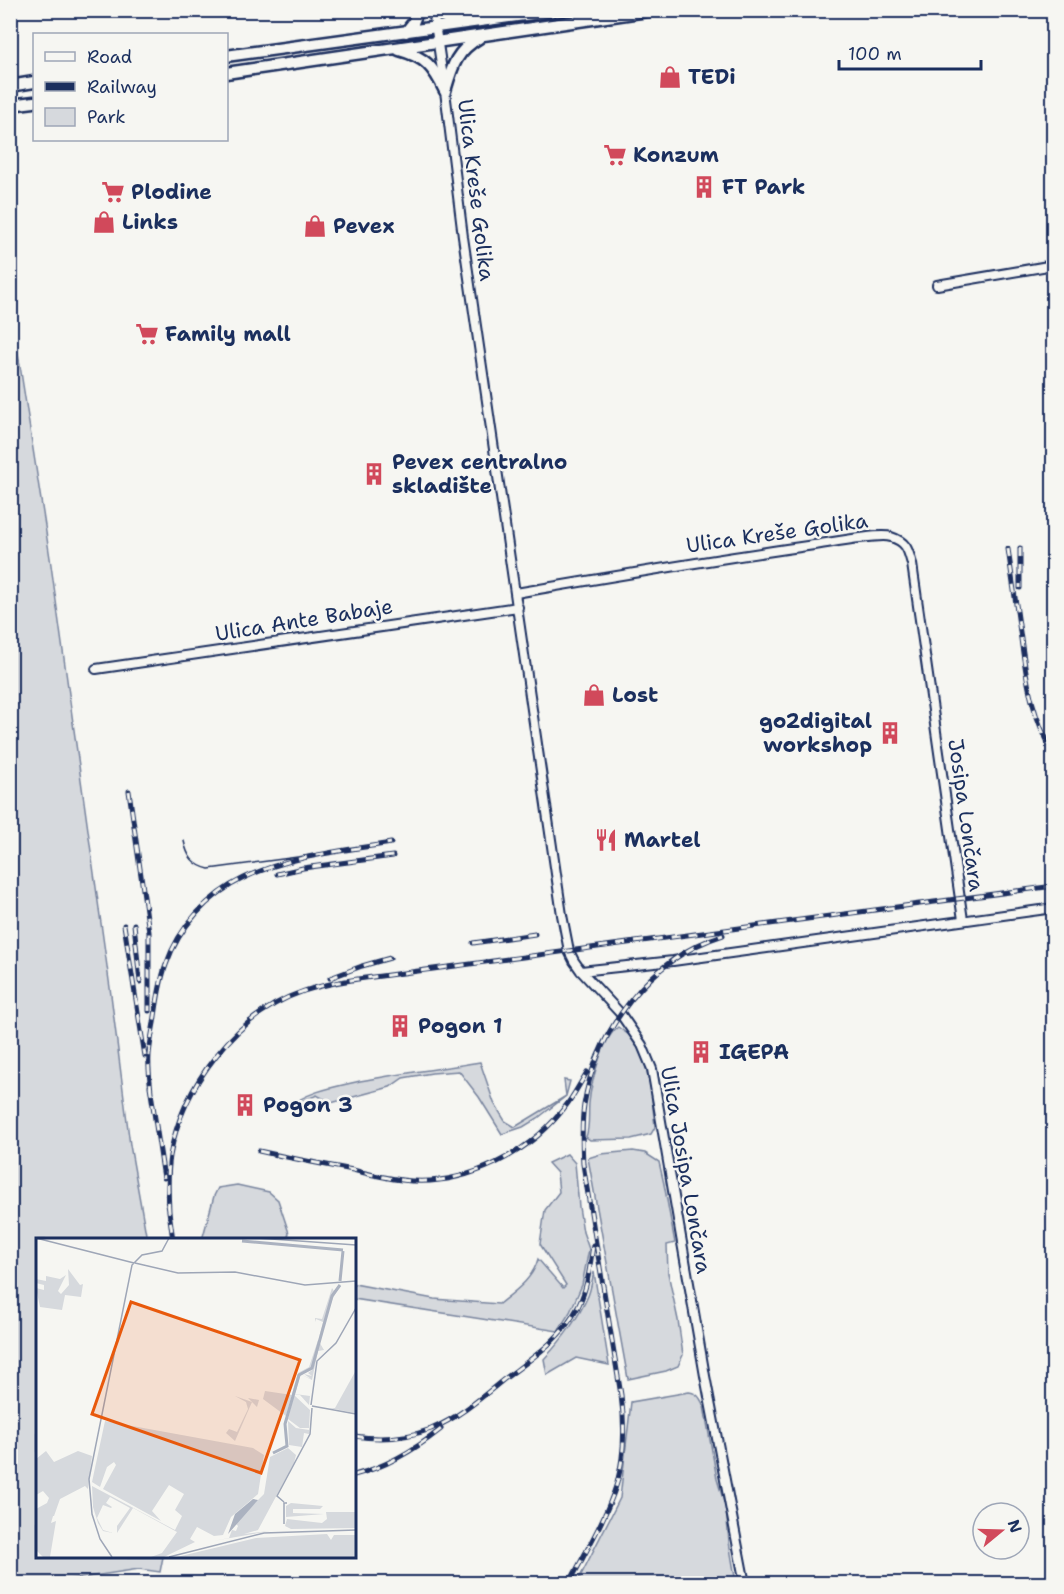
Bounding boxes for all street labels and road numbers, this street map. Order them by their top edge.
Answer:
street label: Ulica Kreše Golika [451,97,501,283]
street label: Ulica Kreše Golika [684,506,870,560]
street label: Ulica Ante Babaje [213,592,395,648]
street label: Josipa Lončara [941,737,991,893]
street label: Ulica Josipa Lončara [654,1064,718,1276]

